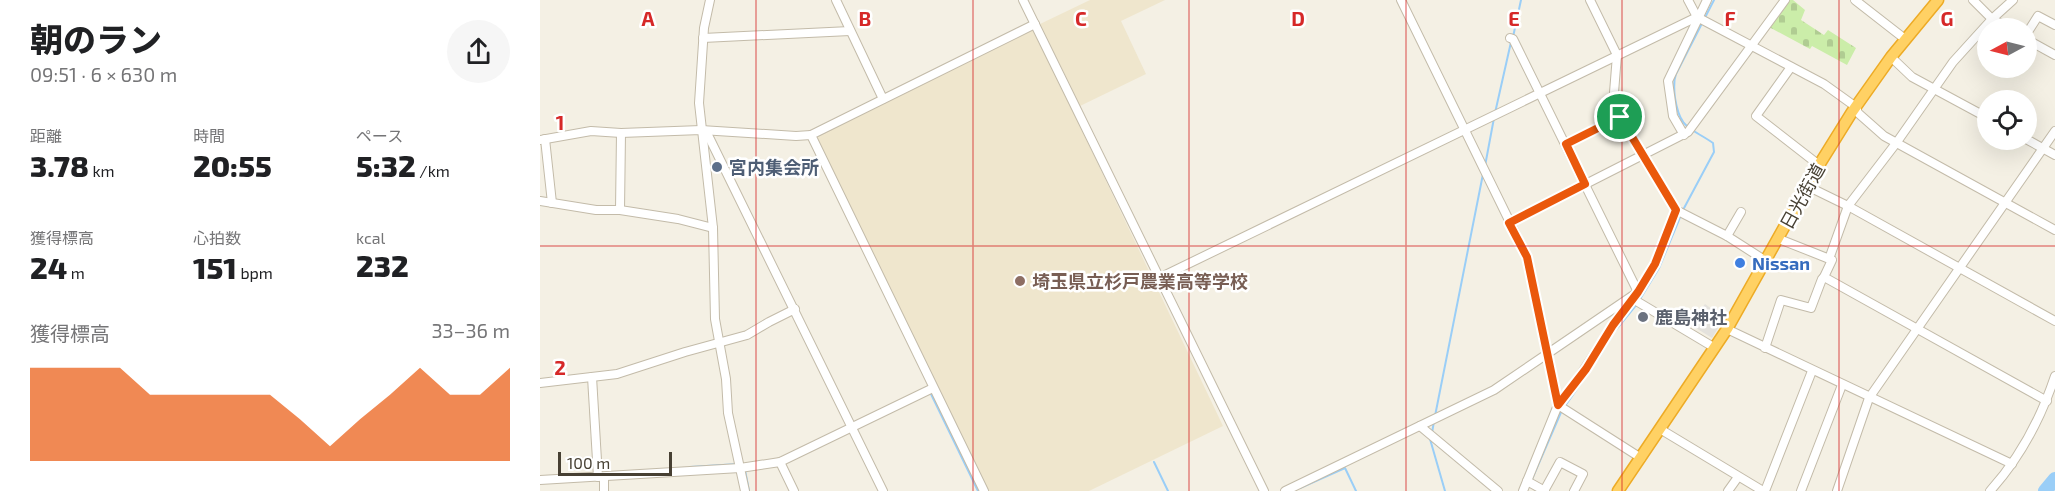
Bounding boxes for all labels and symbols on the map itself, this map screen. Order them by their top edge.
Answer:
text: A [641,6,655,30]
text: B [859,6,871,30]
text: C [1075,6,1087,30]
text: D [1291,6,1305,30]
text: E [1508,6,1520,30]
text: F [1724,6,1736,30]
text: G [1941,6,1953,30]
north arrow [1977,18,2037,78]
pin [1594,91,1645,142]
text: 1 [556,110,564,134]
place label: 宮内集会所 [729,156,819,178]
street label: 日光街道 [1775,159,1829,233]
marker: 宮内集会所 [710,160,724,174]
place label: Nissan [1752,252,1810,274]
marker: Nissan [1733,256,1747,270]
place label: 埼玉県立杉戸農業高等学校 [1032,270,1248,292]
marker: 埼玉県立杉戸農業高等学校 [1013,274,1027,288]
place label: 鹿島神社 [1655,306,1727,328]
marker: 鹿島神社 [1636,310,1650,324]
text: 2 [554,355,566,379]
scale bar [558,449,672,476]

